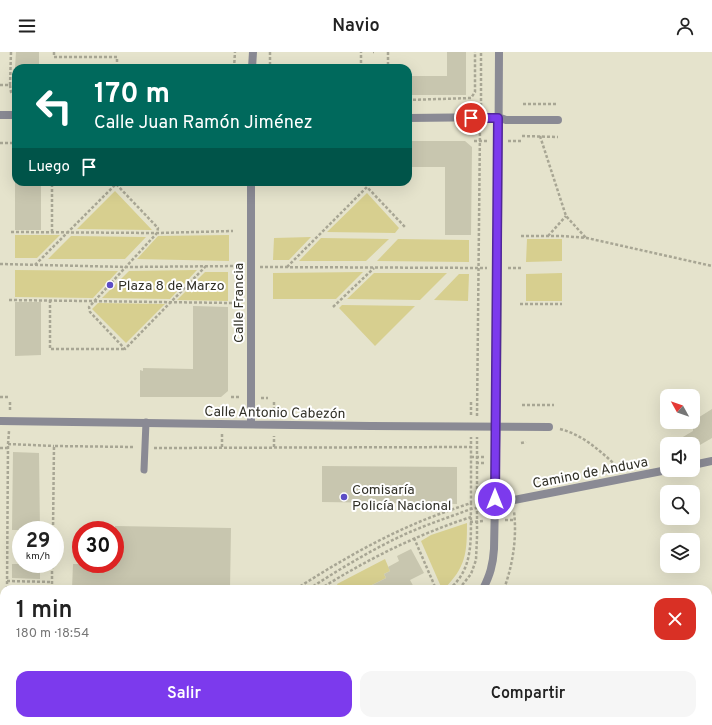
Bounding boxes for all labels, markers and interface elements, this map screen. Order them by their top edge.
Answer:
icon: menu [16,15,38,37]
text: Navio [332,15,380,38]
icon: person [674,15,696,37]
text: 170 m [94,77,170,113]
icon: left [28,80,80,132]
pin [454,101,488,135]
icon: arrive [460,107,482,129]
text: Calle Juan Ramón Jiménez [94,112,313,135]
icon: arrive [78,156,100,178]
text: Luego [28,158,70,177]
street label: Calle Francia [231,263,248,343]
place label: Plaza 8 de Marzo [118,278,225,295]
marker: Plaza 8 de Marzo [105,280,115,290]
north arrow [660,389,700,429]
map controls [660,389,700,573]
street label: Calle Antonio Cabezón [204,404,346,423]
button: sound [660,437,700,477]
street label: Camino de Anduva [531,454,649,493]
position arrow [474,478,516,520]
place label: Comisaría Policía Nacional [352,482,451,515]
button: search [660,485,700,525]
marker: Comisaría Policía Nacional [339,492,349,502]
speed limit sign: 30 [72,521,124,573]
text: 29 [26,529,50,555]
button: layers [660,533,700,573]
text: km/h [26,550,50,563]
text: 1 min [16,596,73,626]
button: close [654,598,696,640]
text: 180 m · 18:54 [16,626,89,642]
button: Salir [16,671,352,717]
button: Compartir [360,671,696,717]

